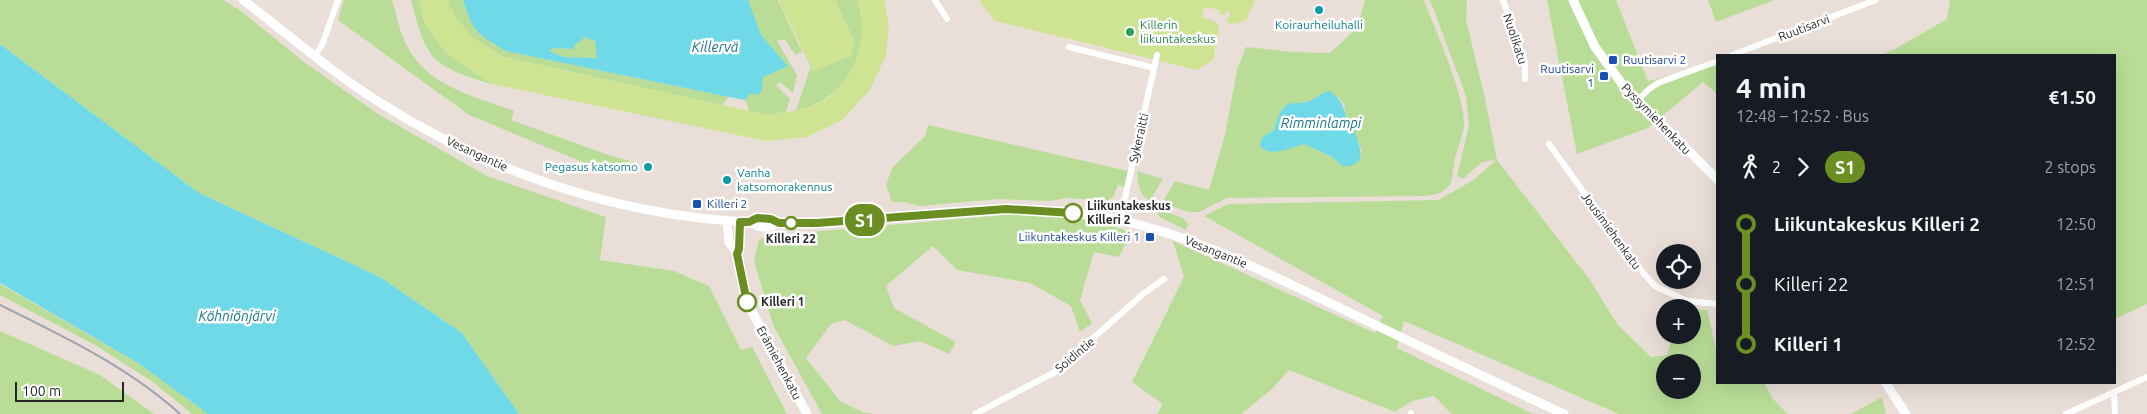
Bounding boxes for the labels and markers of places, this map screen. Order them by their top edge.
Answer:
marker: Koiraurheiluhalli [1313,4,1325,16]
place label: Killerin liikuntakeskus [1140,18,1215,45]
place label: Koiraurheiluhalli [1275,18,1363,31]
marker: Killerin liikuntakeskus [1124,26,1136,38]
place label: Ruutisarvi 2 [1623,53,1686,66]
marker: Ruutisarvi 2 [1607,54,1619,66]
place label: Ruutisarvi 1 [1540,62,1594,89]
marker: Ruutisarvi 1 [1598,70,1610,82]
place label: Pegasus katsomo [545,160,638,173]
marker: Pegasus katsomo [642,161,654,173]
place label: Vanha katsomorakennus [737,166,833,193]
marker: Vanha katsomorakennus [721,174,733,186]
place label: Killeri 2 [707,197,747,210]
marker: Killeri 2 [691,198,703,210]
place label: Liikuntakeskus Killeri 2 [1087,199,1171,226]
marker: Liikuntakeskus Killeri 2 [1063,203,1083,223]
marker: Killeri 22 [784,216,798,230]
place label: Liikuntakeskus Killeri 1 [1019,230,1140,243]
marker: Liikuntakeskus Killeri 1 [1144,231,1156,243]
place label: Killeri 22 [766,232,816,245]
marker: Killeri 1 [737,292,757,312]
place label: Killeri 1 [761,295,805,308]

